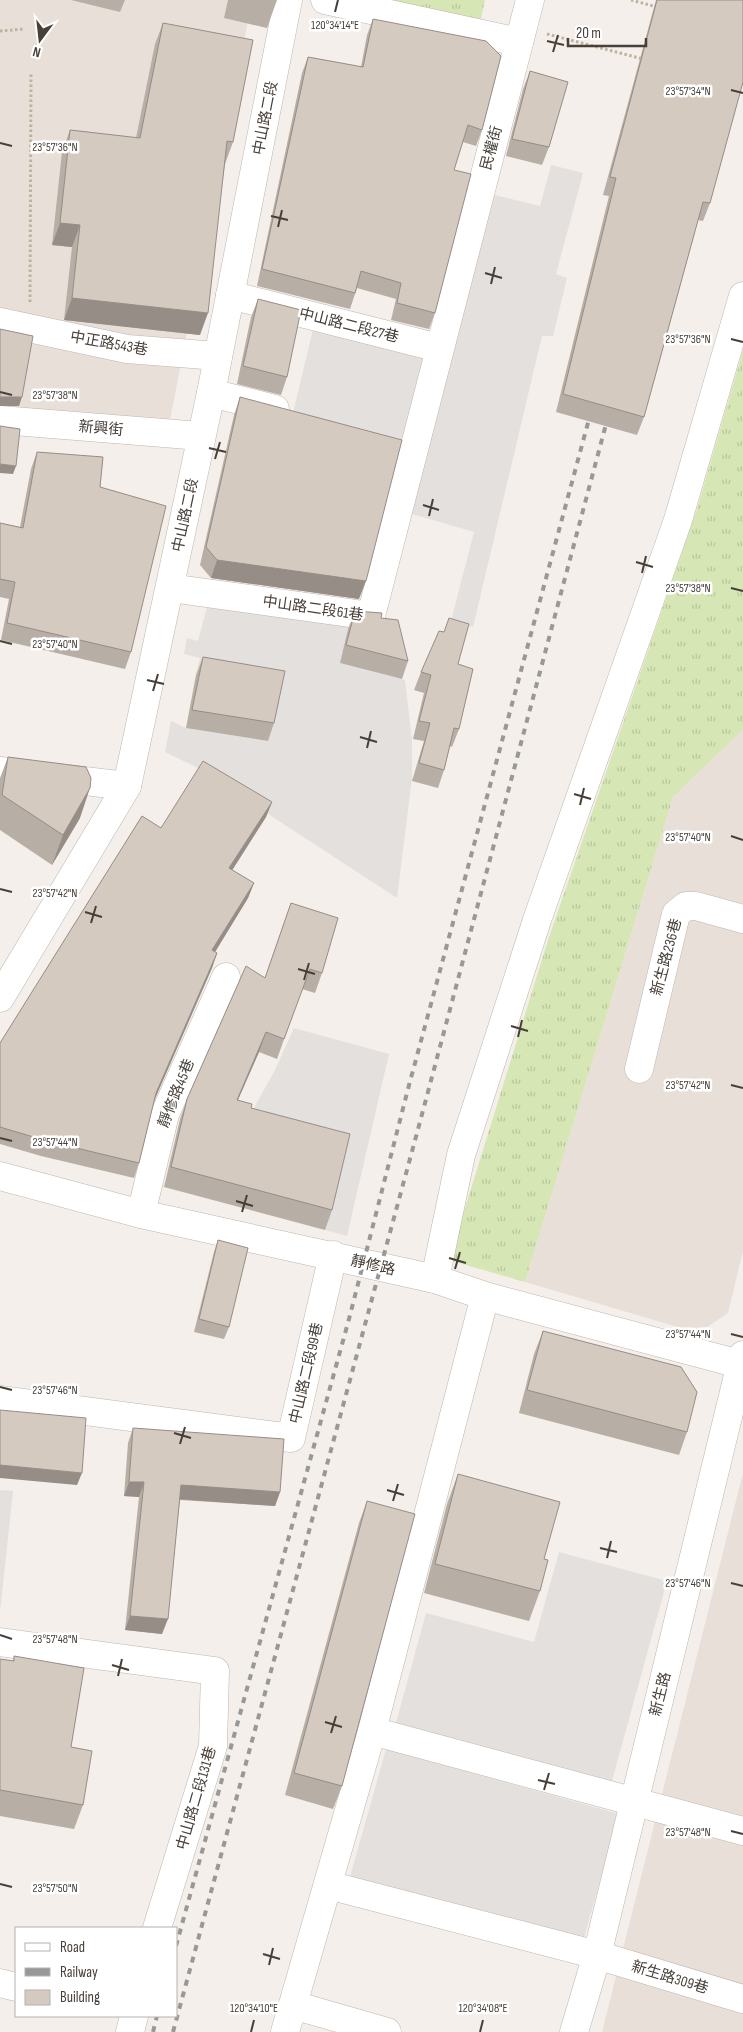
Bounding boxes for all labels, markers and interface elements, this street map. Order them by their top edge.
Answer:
north arrow [15,15,65,65]
scale bar [568,15,646,47]
text: 120°34'14"E [311,18,359,33]
text: 20 m [576,24,601,43]
text: N [31,43,43,61]
street label: 中山路二段 [249,79,282,157]
text: 23°57'34"N [665,84,711,99]
street label: 民權街 [476,124,506,172]
text: 23°57'36"N [32,140,78,155]
street label: 中山路二段27巷 [297,304,401,347]
street label: 中正路543巷 [69,327,149,360]
text: 23°57'36"N [665,332,711,347]
text: 23°57'38"N [32,388,78,403]
street label: 新興街 [78,417,124,440]
street label: 中山路二段 [168,476,203,554]
text: 23°57'38"N [665,581,711,596]
street label: 中山路二段61巷 [261,592,365,625]
text: 23°57'40"N [32,637,78,652]
text: 23°57'40"N [665,830,711,845]
text: 23°57'42"N [32,886,78,901]
street label: 新生路236巷 [647,916,686,998]
street label: 靜修路45巷 [154,1056,199,1130]
text: 23°57'42"N [665,1078,711,1093]
text: 23°57'44"N [32,1135,78,1150]
street label: 靜修路 [349,1251,397,1280]
street label: 中山路二段99巷 [286,1321,327,1426]
text: 23°57'44"N [665,1327,711,1342]
text: 23°57'46"N [32,1383,78,1398]
text: 23°57'46"N [665,1576,711,1591]
text: 23°57'48"N [32,1632,78,1647]
street label: 新生路 [646,1670,675,1718]
street label: 中山路二段131巷 [173,1744,220,1852]
text: 23°57'48"N [665,1825,711,1840]
text: 23°57'50"N [32,1881,78,1896]
legend [15,1927,178,2017]
text: Road [60,1938,85,1957]
street label: 新生路309巷 [629,1957,711,1998]
text: Railway [60,1963,98,1982]
text: Building [60,1988,100,2007]
text: 120°34'10"E [230,2001,278,2016]
text: 120°34'08"E [458,2001,508,2016]

